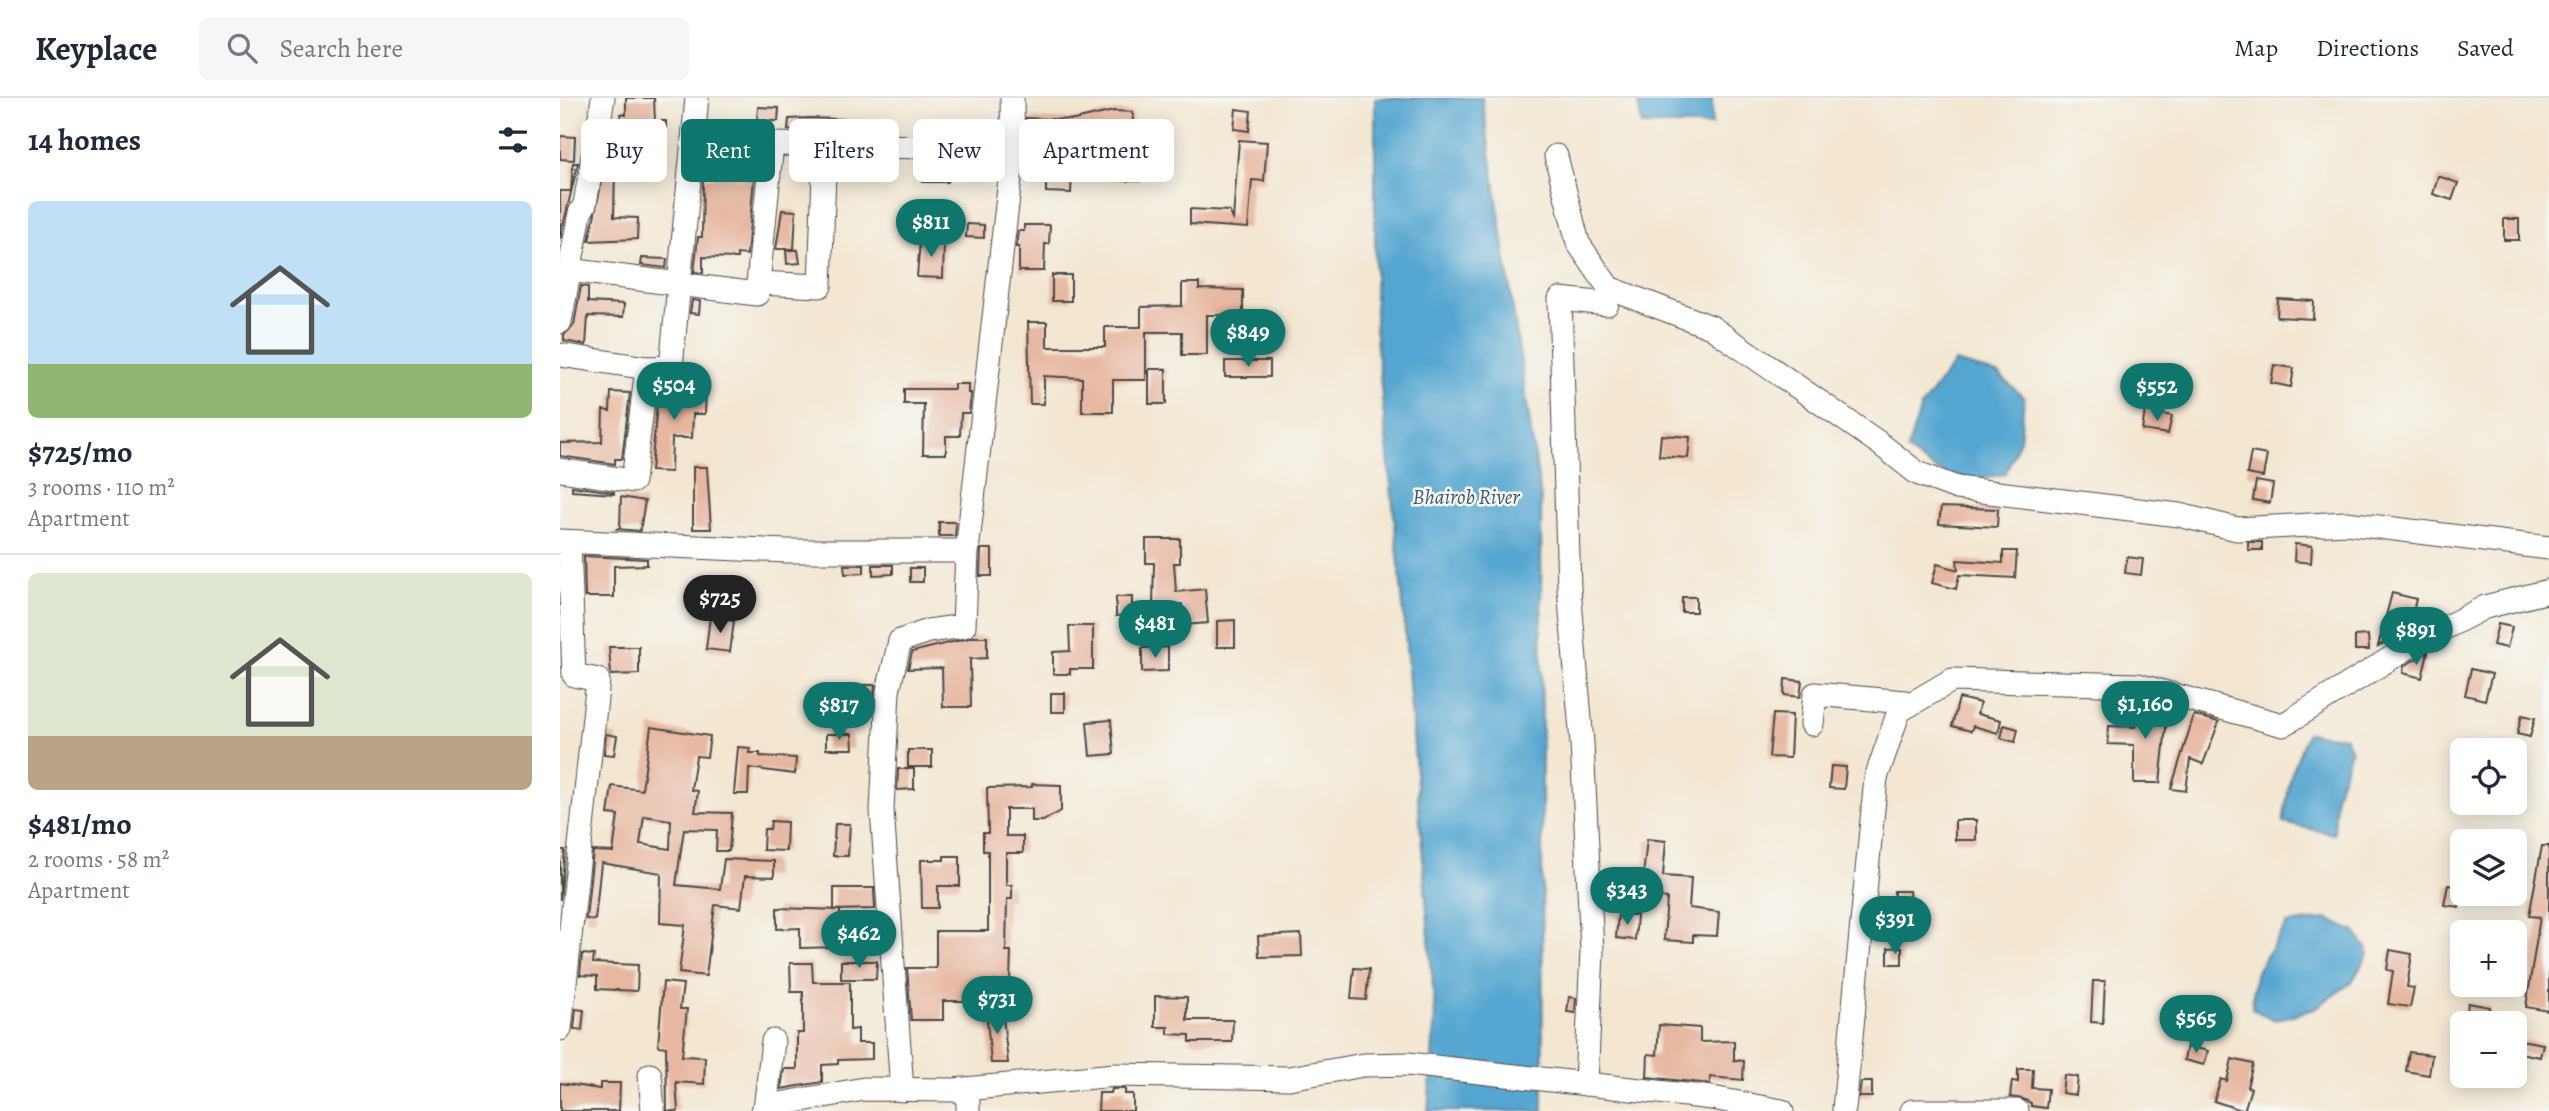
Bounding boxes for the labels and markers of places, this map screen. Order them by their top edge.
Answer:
pin: $811 [890,200,972,259]
pin: $849 [1207,310,1289,369]
pin: $504 [633,362,715,422]
pin: $552 [2116,364,2198,423]
pin: $725 [679,575,761,635]
pin: $481 [1114,601,1196,660]
pin: $891 [2375,608,2457,667]
pin: $817 [798,682,880,742]
pin: $1,160 [2088,682,2202,741]
pin: $343 [1586,868,1668,927]
pin: $391 [1854,896,1936,956]
pin: $462 [818,910,900,970]
pin: $731 [956,976,1038,1036]
pin: $565 [2155,996,2237,1055]

